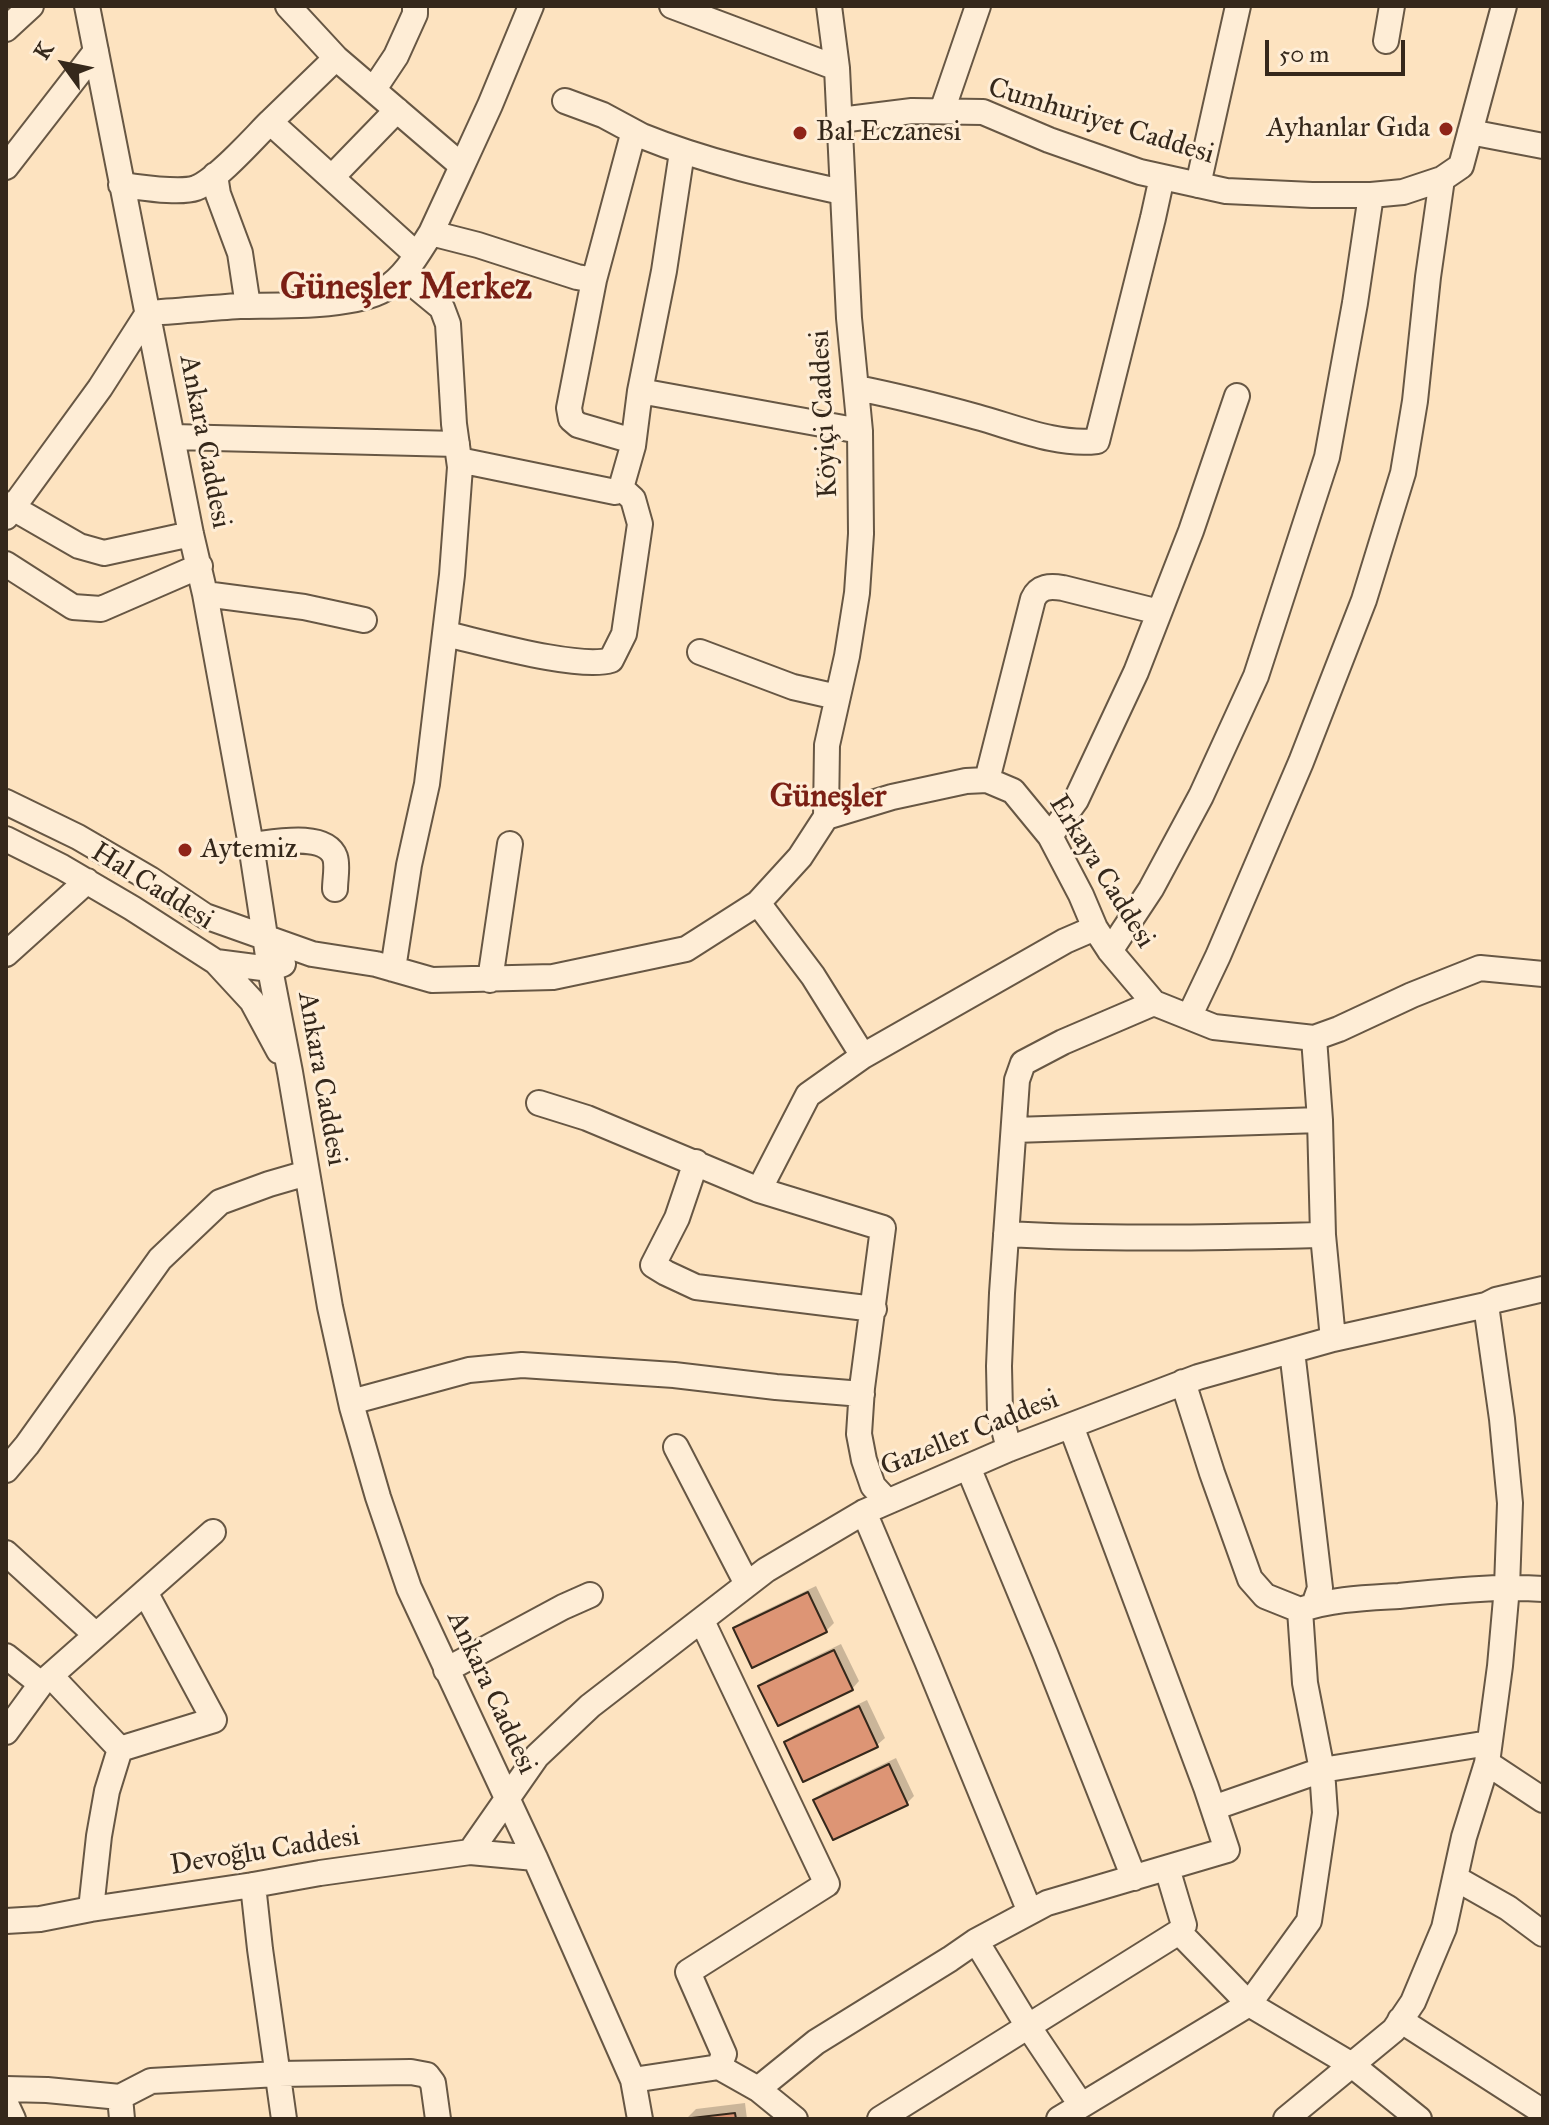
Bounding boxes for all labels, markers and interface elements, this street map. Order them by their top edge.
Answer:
north arrow [24,24,104,104]
scale bar [1269,24,1409,74]
text: K [28,37,59,65]
text: 50 m [1279,39,1329,69]
street label: Cumhuriyet Caddesi [984,72,1218,172]
place label: Ayhanlar Gıda [1267,112,1430,146]
place label: Bal Eczanesi [816,116,961,150]
marker: Ayhanlar Gıda [1437,120,1455,138]
marker: Bal Eczanesi [791,124,809,142]
district label: Güneşler Merkez [280,267,532,311]
street label: Köyiçi Caddesi [804,329,846,499]
street label: Ankara Caddesi [171,353,237,531]
district label: Güneşler [770,779,886,817]
street label: Erkaya Caddesi [1041,789,1161,955]
place label: Aytemiz [201,833,298,867]
street label: Hal Caddesi [84,836,220,938]
marker: Aytemiz [176,841,194,859]
street label: Ankara Caddesi [289,990,353,1168]
street label: Gazeller Caddesi [876,1383,1064,1485]
street label: Ankara Caddesi [439,1606,543,1780]
street label: Devoğlu Caddesi [168,1820,362,1884]

